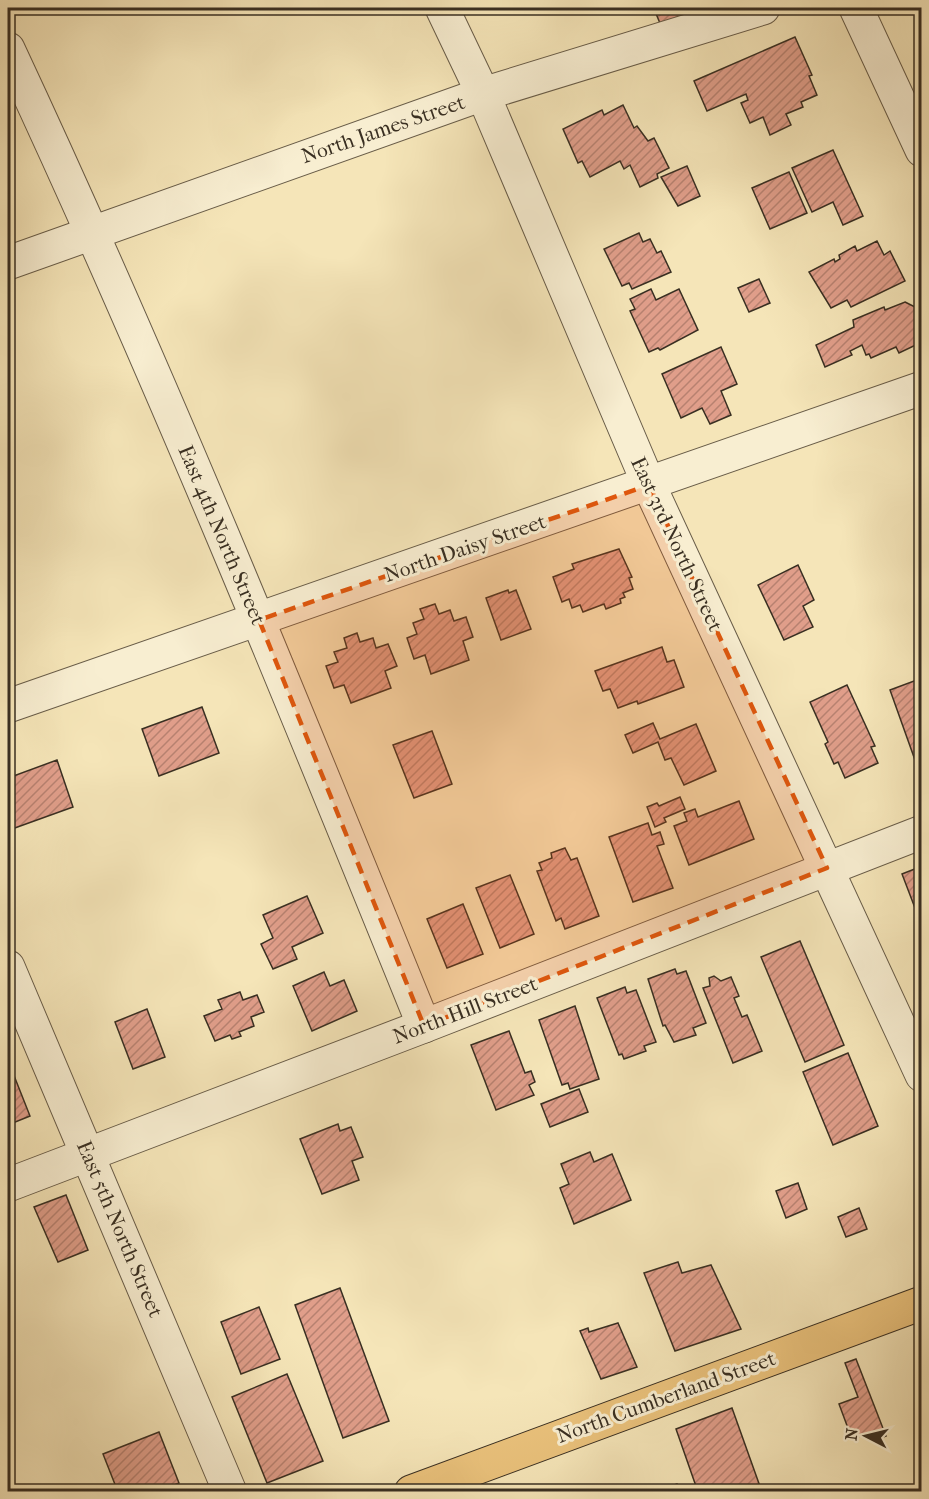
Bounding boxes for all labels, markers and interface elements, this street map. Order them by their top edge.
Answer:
street label: North James Street [298,90,468,168]
street label: East 4th North Street [173,442,271,629]
street label: East 3rd North Street [626,453,728,636]
street label: North Daisy Street [381,509,550,587]
street label: North Hill Street [389,971,541,1049]
street label: East 5th North Street [72,1137,168,1321]
street label: North Cumberland Street [553,1346,779,1448]
north arrow [836,1406,896,1466]
text: N [841,1426,862,1441]

